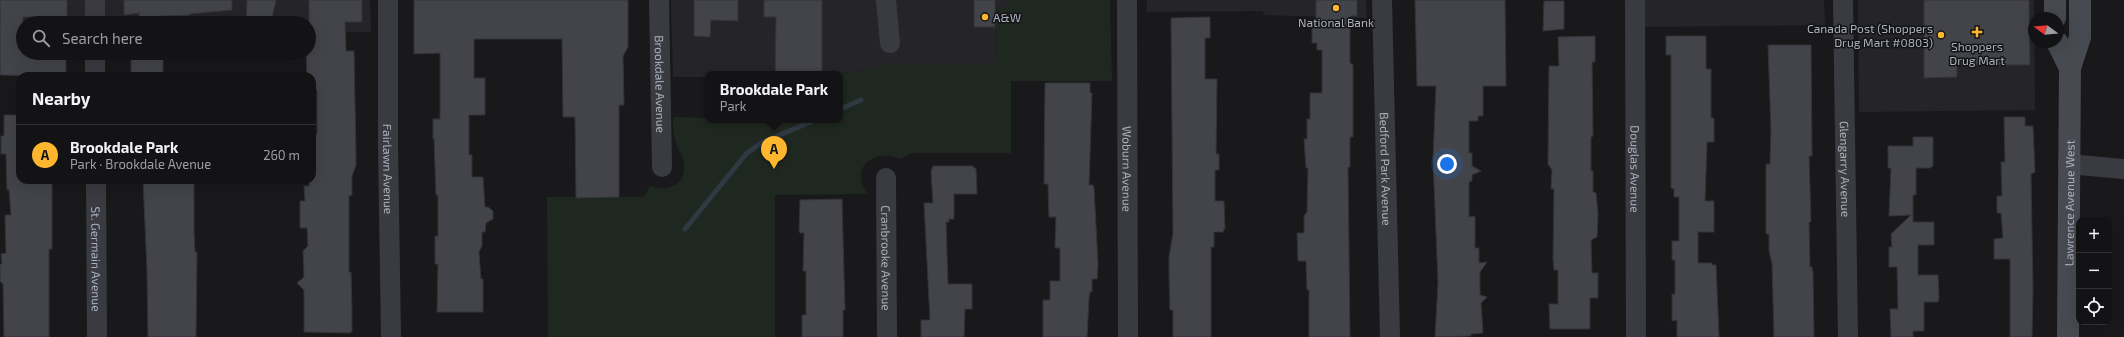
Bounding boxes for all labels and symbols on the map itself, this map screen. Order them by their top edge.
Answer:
marker: National Bank [1331,3,1341,13]
place label: A&W [993,10,1021,24]
marker: A&W [980,12,990,22]
north arrow [2028,12,2064,48]
place label: National Bank [1298,15,1374,29]
place label: Canada Post (Shoppers Drug Mart #0803) [1807,21,1933,49]
marker: Shoppers Drug Mart [1972,27,1982,37]
marker: Canada Post (Shoppers Drug Mart #0803) [1936,30,1946,40]
street label: Brookdale Avenue [653,35,668,133]
place label: Shoppers Drug Mart [1949,39,2005,67]
street label: Bedford Park Avenue [1378,112,1394,226]
street label: Glengarry Avenue [1838,121,1853,217]
street label: Fairlawn Avenue [381,124,396,214]
street label: Douglas Avenue [1628,125,1643,213]
street label: Woburn Avenue [1120,126,1135,212]
pin: A [761,136,787,169]
street label: Lawrence Avenue West [2062,139,2076,266]
your location [1437,154,1457,174]
street label: Cranbrooke Avenue [879,205,894,311]
street label: St. Germain Avenue [89,206,104,312]

